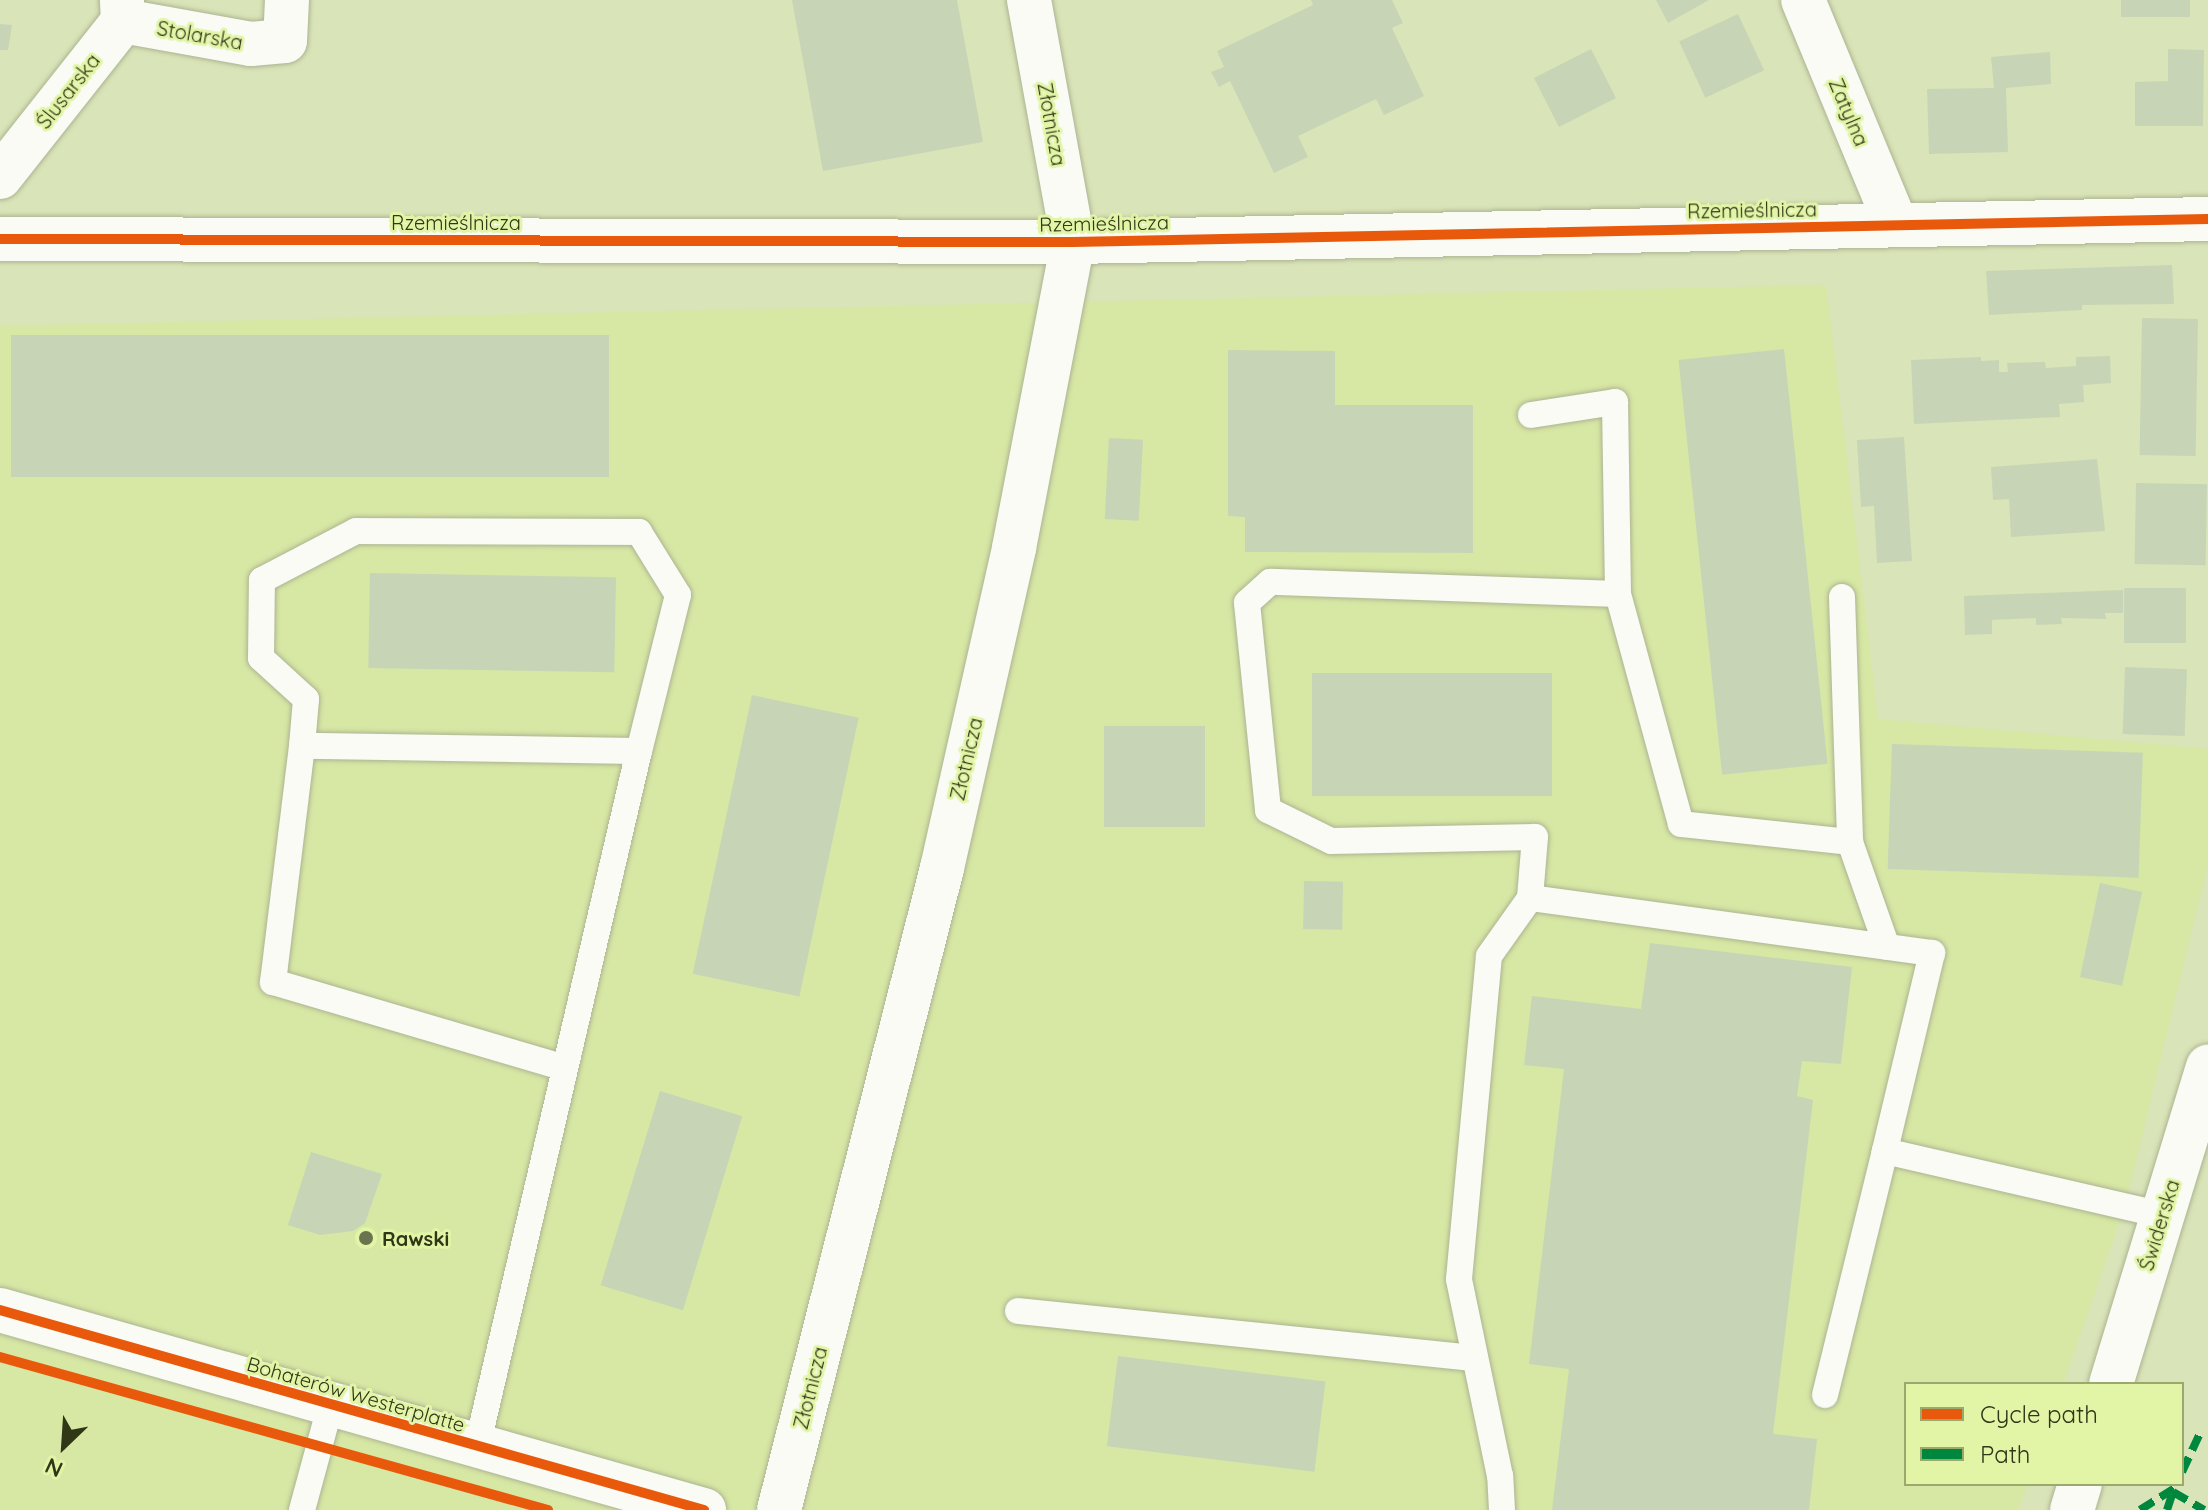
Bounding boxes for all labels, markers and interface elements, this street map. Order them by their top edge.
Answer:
street label: Stolarska [155,16,245,54]
street label: Ślusarska [31,49,105,133]
street label: Zatylna [1824,74,1874,150]
street label: Złotnicza [1033,80,1071,168]
street label: Rzemieślnicza [1687,197,1817,223]
street label: Rzemieślnicza [391,210,521,234]
street label: Rzemieślnicza [1039,210,1169,236]
street label: Złotnicza [945,715,987,803]
street label: Świderska [2134,1177,2184,1273]
place label: Rawski [382,1226,449,1250]
marker: Rawski [357,1229,375,1247]
street label: Złotnicza [788,1344,832,1432]
street label: Bohaterów Westerplatte [244,1351,468,1437]
legend [1904,1382,2184,1486]
text: Cycle path [1980,1399,2098,1429]
north arrow [24,1406,104,1486]
text: Path [1980,1439,2031,1469]
text: N [41,1452,67,1484]

